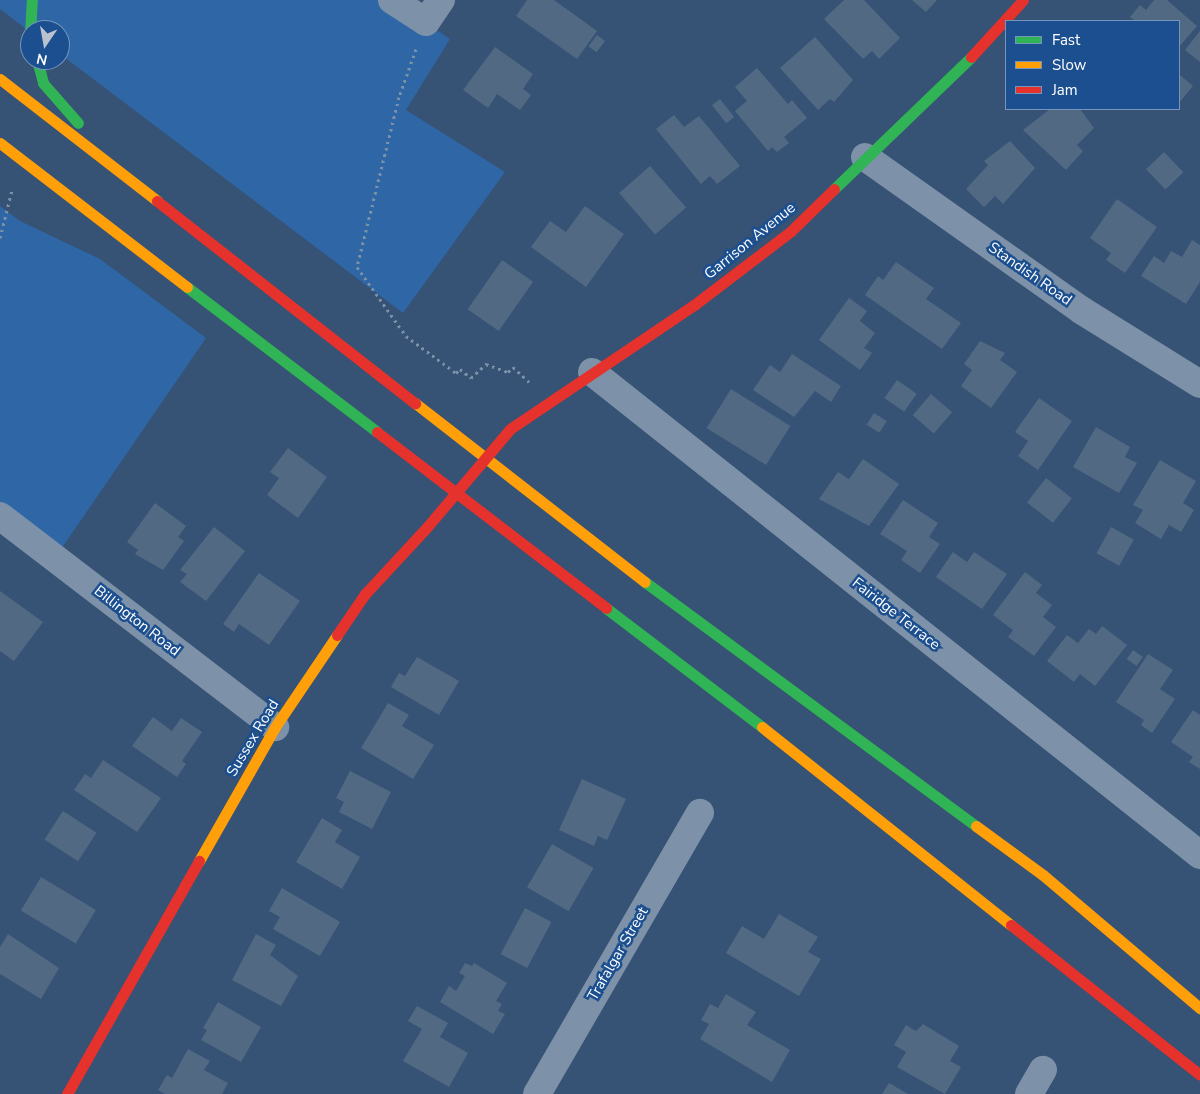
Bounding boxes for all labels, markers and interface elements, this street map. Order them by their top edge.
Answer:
north arrow [20,20,70,70]
legend [1005,20,1180,110]
text: Fast [1052,30,1080,50]
text: N [35,49,49,70]
text: Slow [1052,55,1086,75]
text: Jam [1052,80,1078,100]
street label: Garrison Avenue [701,199,799,283]
street label: Standish Road [985,239,1075,309]
street label: Fairidge Terrace [848,574,944,654]
street label: Billington Road [90,582,184,660]
street label: Sussex Road [223,696,283,780]
street label: Trafalgar Street [584,904,652,1004]

